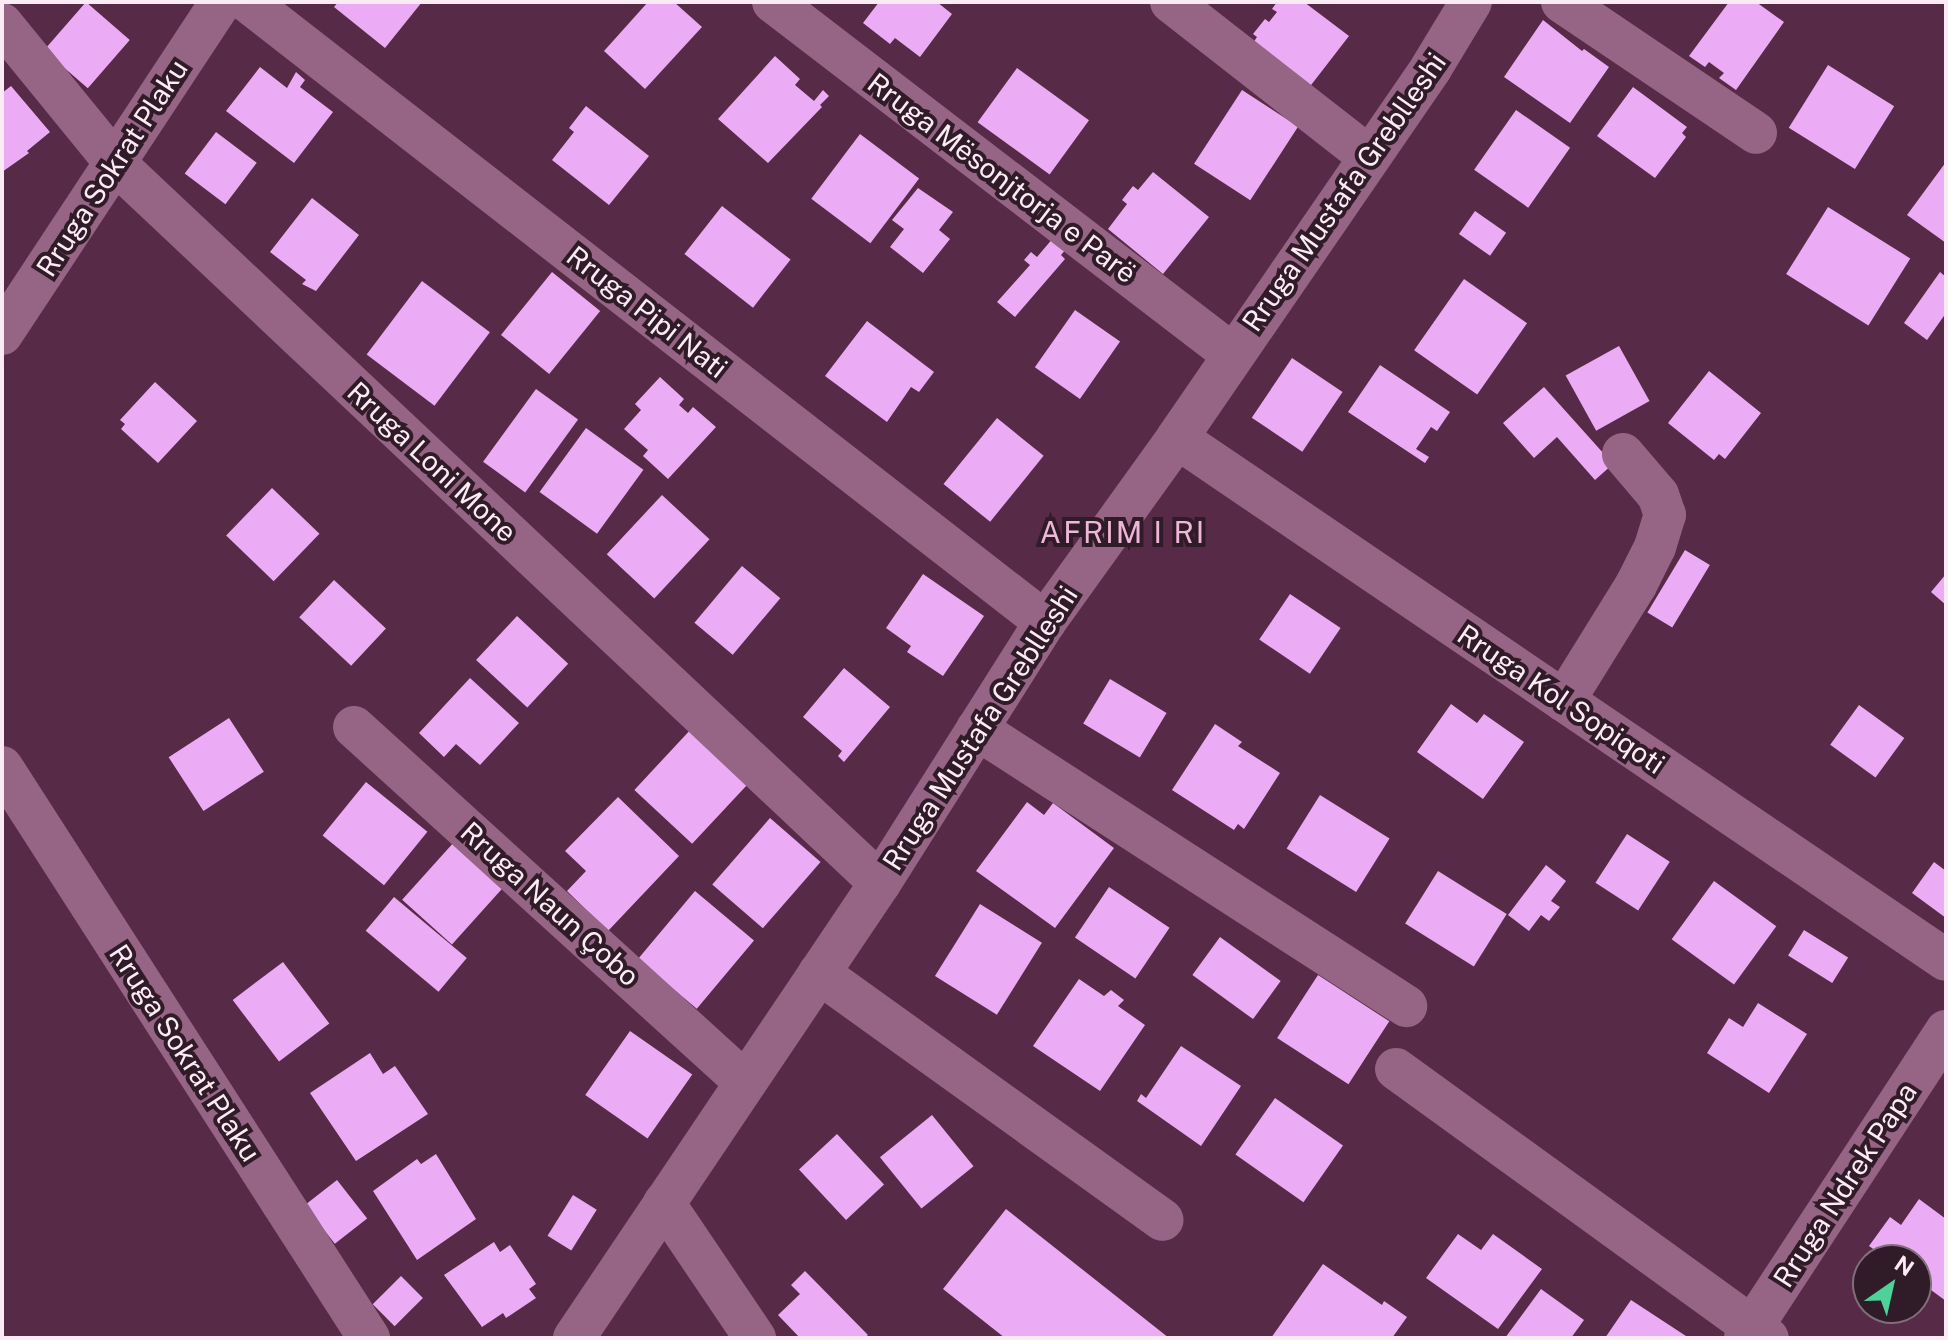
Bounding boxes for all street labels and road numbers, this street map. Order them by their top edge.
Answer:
street label: Rruga Mustafa Greblleshi [1235,46,1453,338]
street label: Rruga Sokrat Plaku [29,53,195,283]
street label: Rruga Mësonjtorja e Parë [861,66,1143,290]
street label: Rruga Pipi Nati [560,239,734,385]
street label: Rruga Loni Mone [340,375,524,549]
street label: Rruga Mustafa Greblleshi [875,580,1085,876]
street label: Rruga Kol Sopiqoti [1451,617,1671,781]
street label: Rruga Naun Çobo [454,815,646,993]
street label: Rruga Sokrat Plaku [102,938,268,1168]
street label: Rruga Ndrek Papa [1766,1076,1924,1294]

